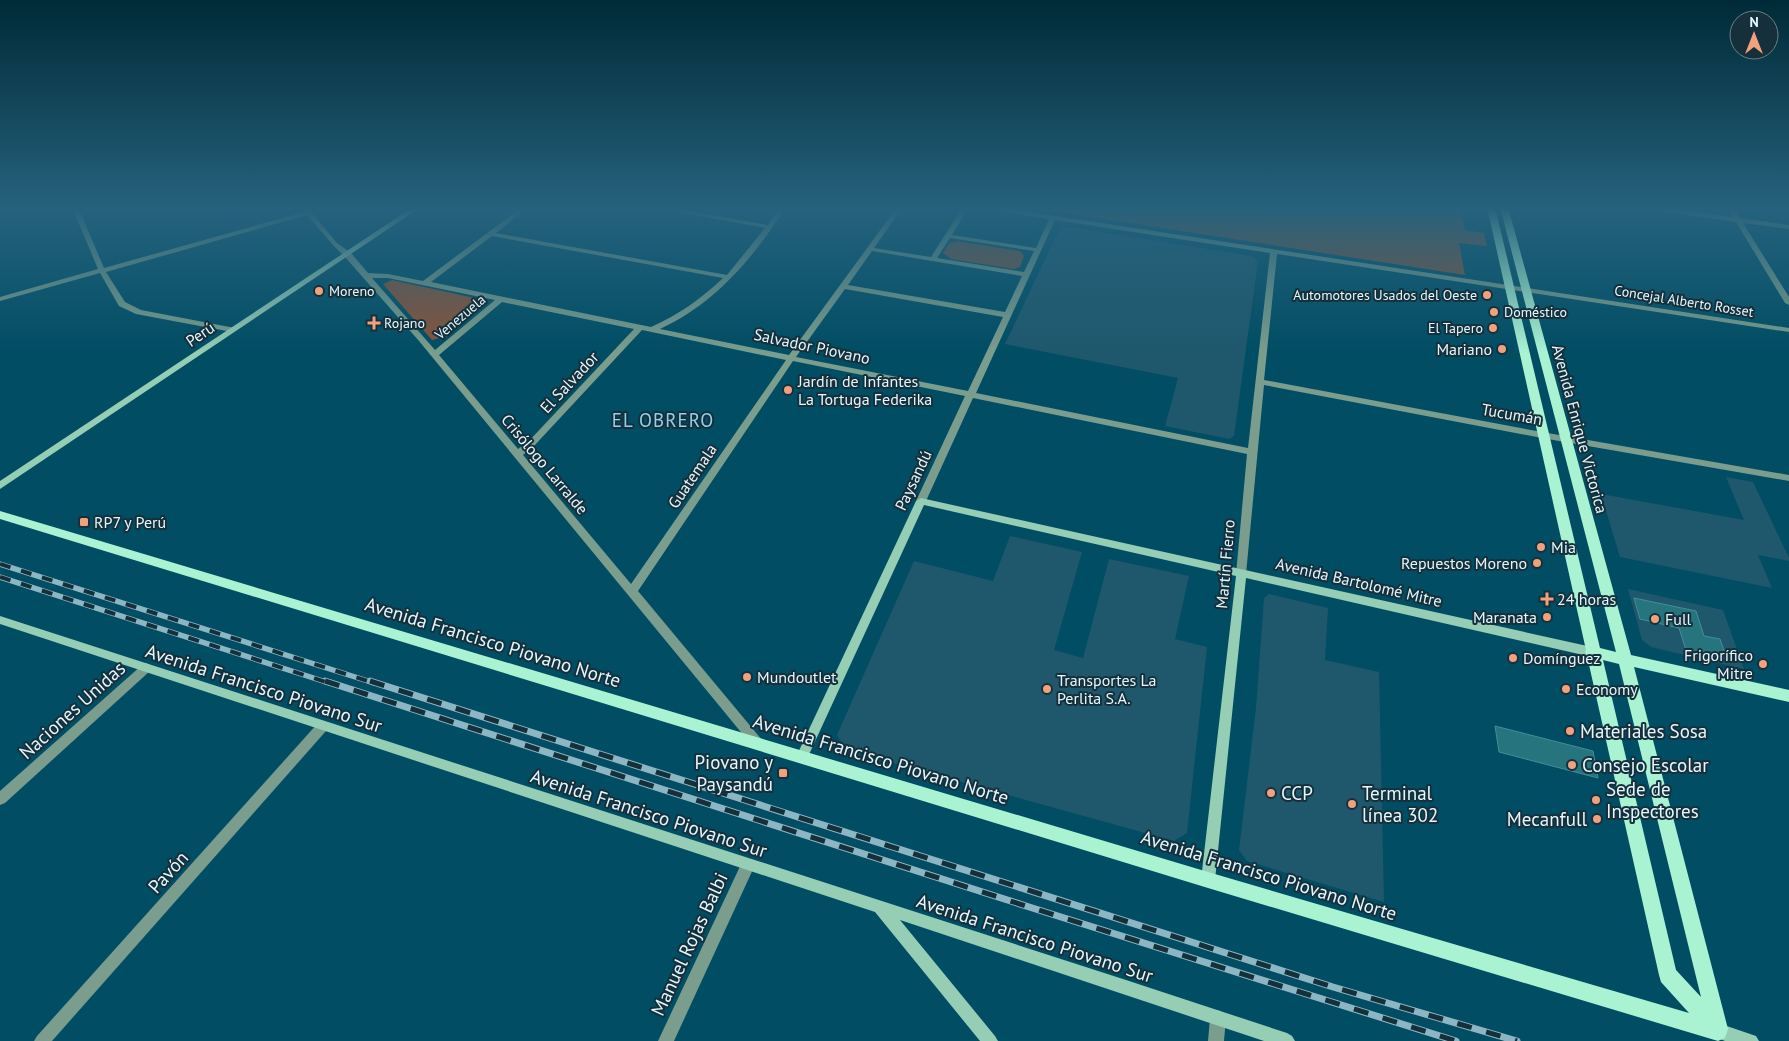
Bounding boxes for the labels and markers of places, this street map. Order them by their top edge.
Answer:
place label: Moreno [329,282,375,300]
marker: Moreno [313,285,325,297]
place label: Automotores Usados del Oeste [1293,286,1477,304]
marker: Automotores Usados del Oeste [1481,289,1493,301]
place label: Doméstico [1504,303,1567,321]
marker: Doméstico [1488,306,1500,318]
place label: Rojano [384,314,425,332]
marker: Rojano [368,317,380,329]
place label: El Tapero [1428,319,1483,337]
marker: El Tapero [1487,322,1499,334]
place label: Mariano [1436,339,1492,359]
marker: Mariano [1496,343,1508,355]
place label: Jardín de Infantes La Tortuga Federika [797,371,932,409]
marker: Jardín de Infantes La Tortuga Federika [782,384,794,396]
place label: RP7 y Perú [94,512,166,532]
marker: RP7 y Perú [78,516,90,528]
place label: Mia [1551,537,1576,557]
marker: Mia [1535,541,1547,553]
place label: Repuestos Moreno [1401,553,1527,573]
marker: Repuestos Moreno [1531,557,1543,569]
place label: 24 horas [1557,589,1616,609]
marker: 24 horas [1541,593,1553,605]
place label: Maranata [1473,607,1537,627]
place label: Full [1665,609,1692,629]
marker: Maranata [1541,611,1553,623]
marker: Full [1649,613,1661,625]
place label: Frigorífico Mitre [1684,645,1753,683]
place label: Domínguez [1523,648,1600,668]
marker: Domínguez [1507,652,1519,664]
marker: Frigorífico Mitre [1757,658,1769,670]
place label: Mundoutlet [757,667,837,687]
place label: Transportes La Perlita S.A. [1057,670,1157,708]
marker: Mundoutlet [741,671,753,683]
place label: Economy [1576,679,1638,699]
marker: Transportes La Perlita S.A. [1041,683,1053,695]
marker: Economy [1560,683,1572,695]
place label: Materiales Sosa [1580,719,1707,743]
marker: Materiales Sosa [1564,725,1576,737]
place label: Piovano y Paysandú [695,750,773,796]
place label: Consejo Escolar [1582,753,1709,777]
marker: Consejo Escolar [1566,759,1578,771]
marker: Piovano y Paysandú [777,767,789,779]
place label: Sede de Inspectores [1606,777,1699,823]
place label: CCP [1281,781,1313,805]
place label: Terminal línea 302 [1362,781,1438,827]
marker: CCP [1265,787,1277,799]
marker: Sede de Inspectores [1590,794,1602,806]
marker: Terminal línea 302 [1346,798,1358,810]
place label: Mecanfull [1507,807,1587,831]
marker: Mecanfull [1591,813,1603,825]

